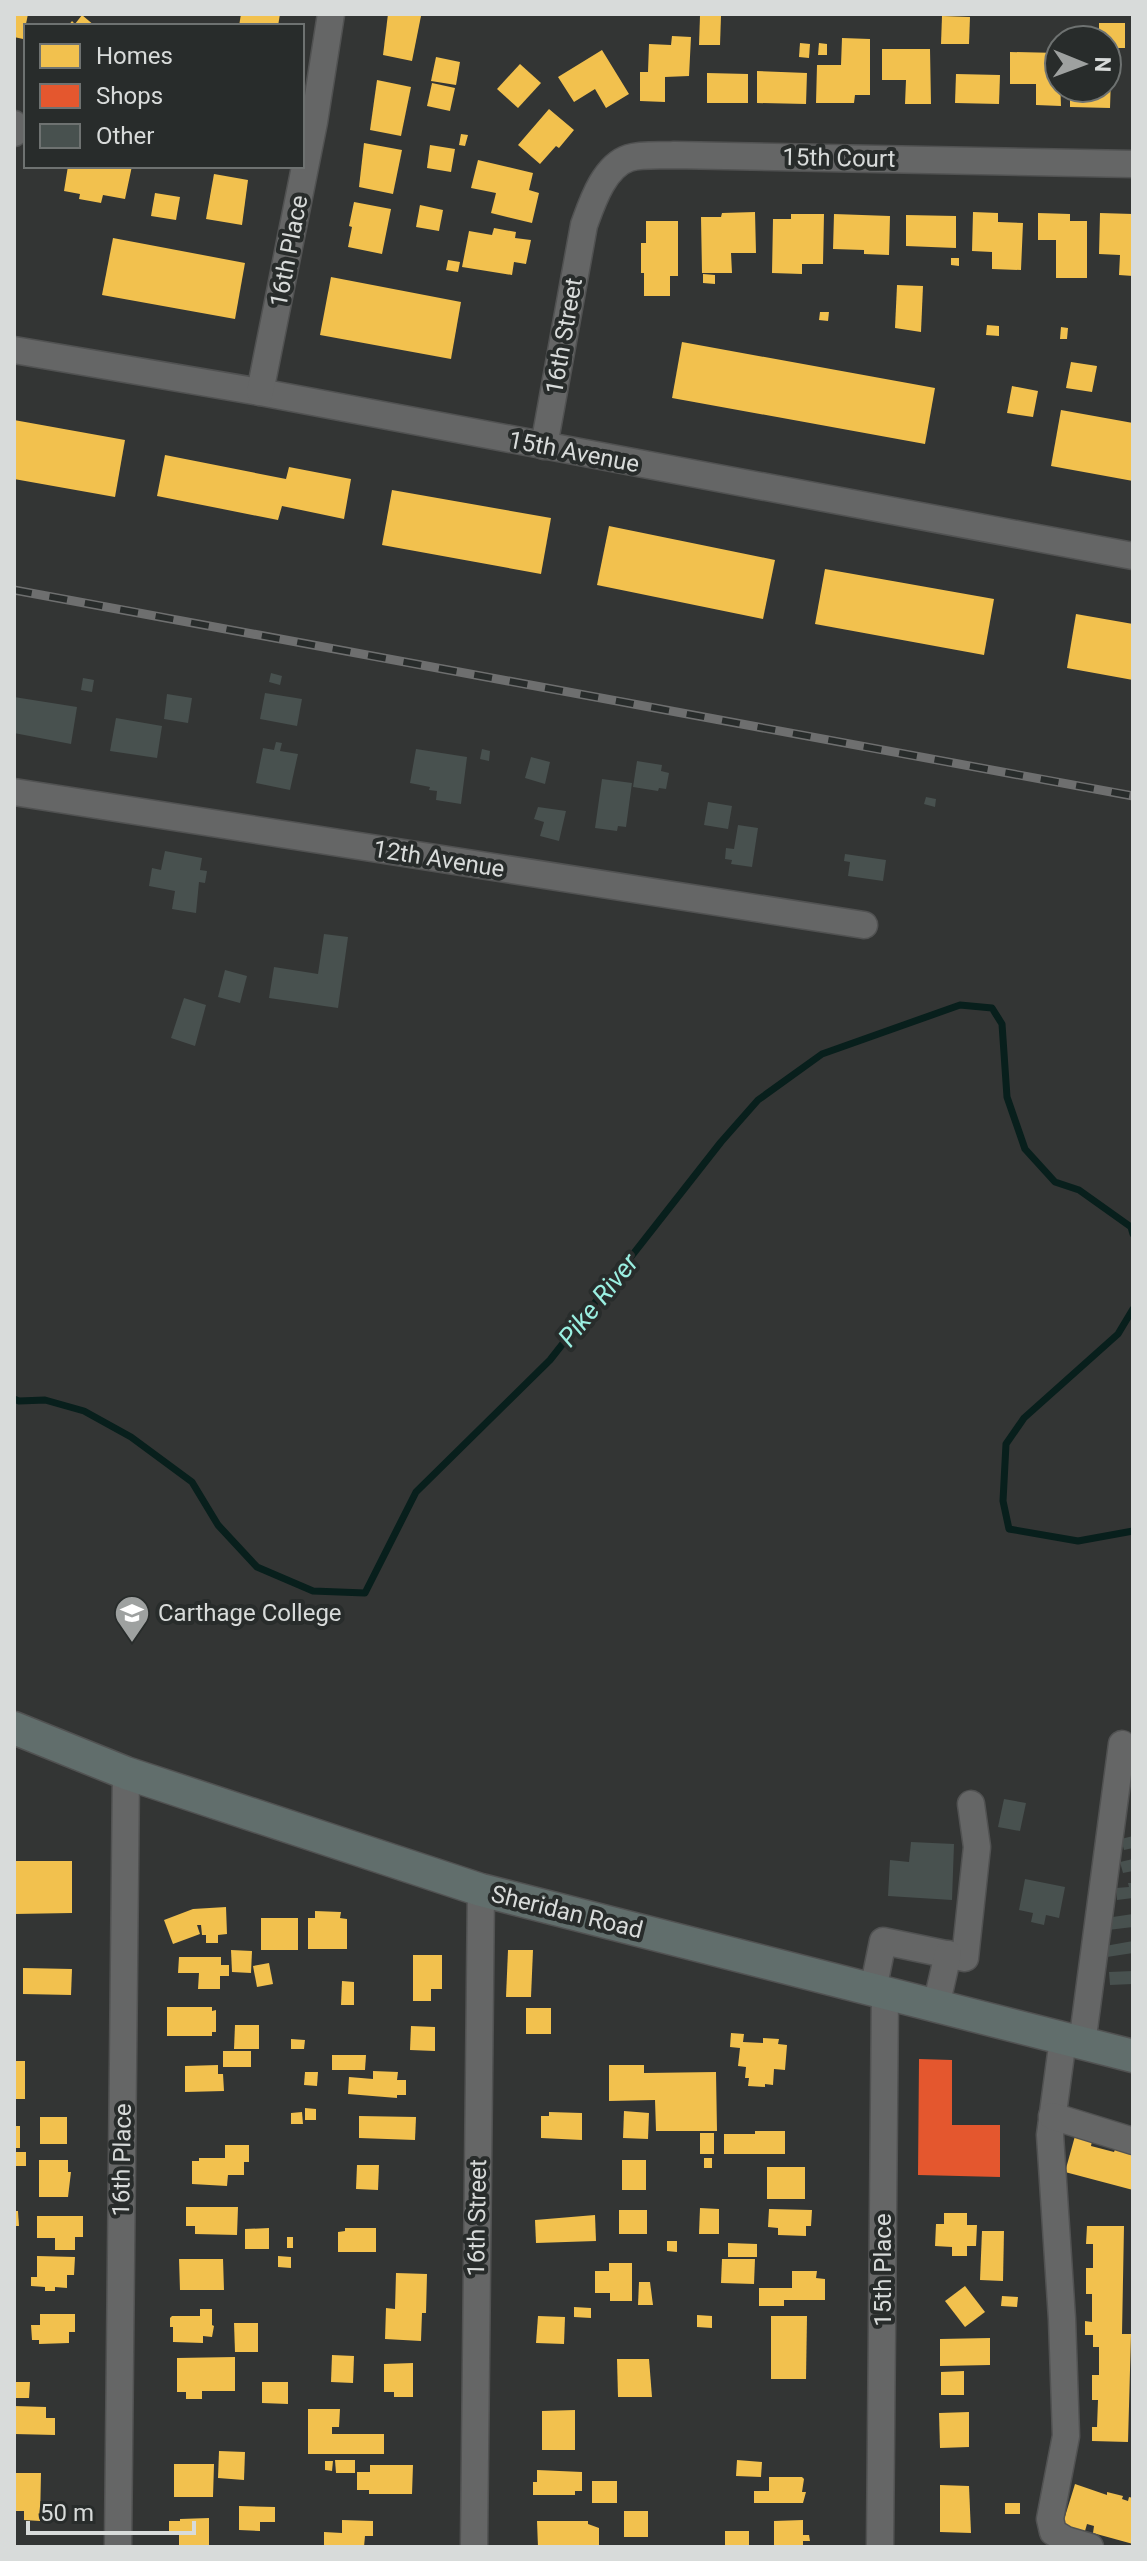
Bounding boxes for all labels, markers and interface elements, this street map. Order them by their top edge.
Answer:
legend [24,24,304,168]
north arrow [1043,24,1123,104]
text: Homes [96,42,173,70]
text: N [1090,56,1115,72]
text: Shops [96,82,163,110]
text: Other [96,122,154,150]
street label: 15th Court [782,143,896,173]
street label: 16th Place [264,193,314,309]
street label: 16th Street [540,276,588,396]
street label: 15th Avenue [506,426,642,478]
street label: 12th Avenue [371,835,507,883]
water label: Pike River [552,1247,645,1352]
school or university icon: Carthage College [113,1594,151,1644]
place label: Carthage College [158,1599,342,1627]
street label: Sheridan Road [488,1880,646,1944]
street label: 16th Place [107,2103,137,2217]
street label: 16th Street [462,2159,492,2277]
street label: 15th Place [869,2213,897,2327]
scale bar [28,2485,194,2535]
text: 50 m [40,2499,94,2527]

